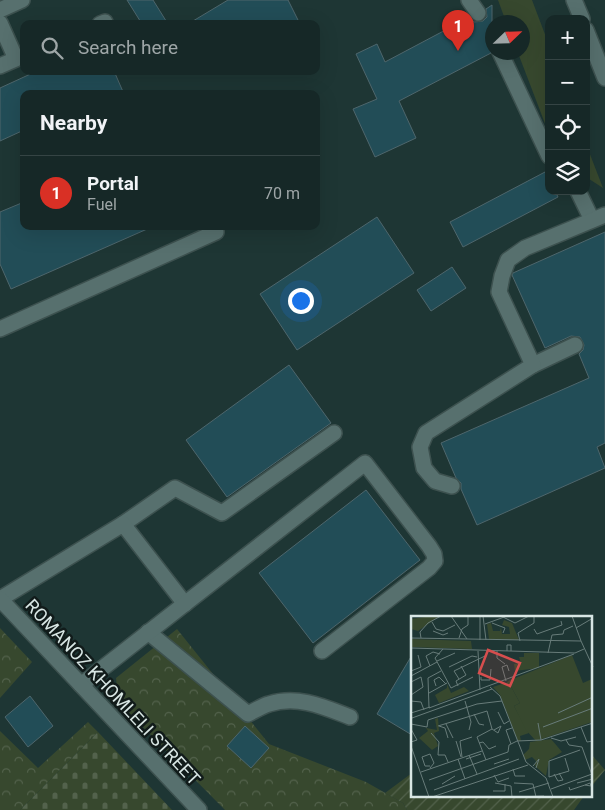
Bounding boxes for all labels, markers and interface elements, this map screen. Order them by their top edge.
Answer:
pin: 1 [442,10,474,51]
north arrow [485,15,530,60]
map controls [545,15,590,195]
button: + [545,15,590,60]
search box [20,20,320,75]
icon: search [38,34,66,62]
text: Search here [78,36,178,59]
button: − [545,60,590,105]
button: locate [545,105,590,150]
text: Nearby [40,111,107,135]
button: layers [545,150,590,195]
text: Portal [87,172,139,195]
text: 1 [51,184,61,203]
text: 70 m [264,184,300,203]
text: Fuel [87,195,117,214]
your location [288,288,314,314]
street label: ROMANOZ KHOMLELI STREET [21,595,205,789]
inset map [411,616,592,798]

